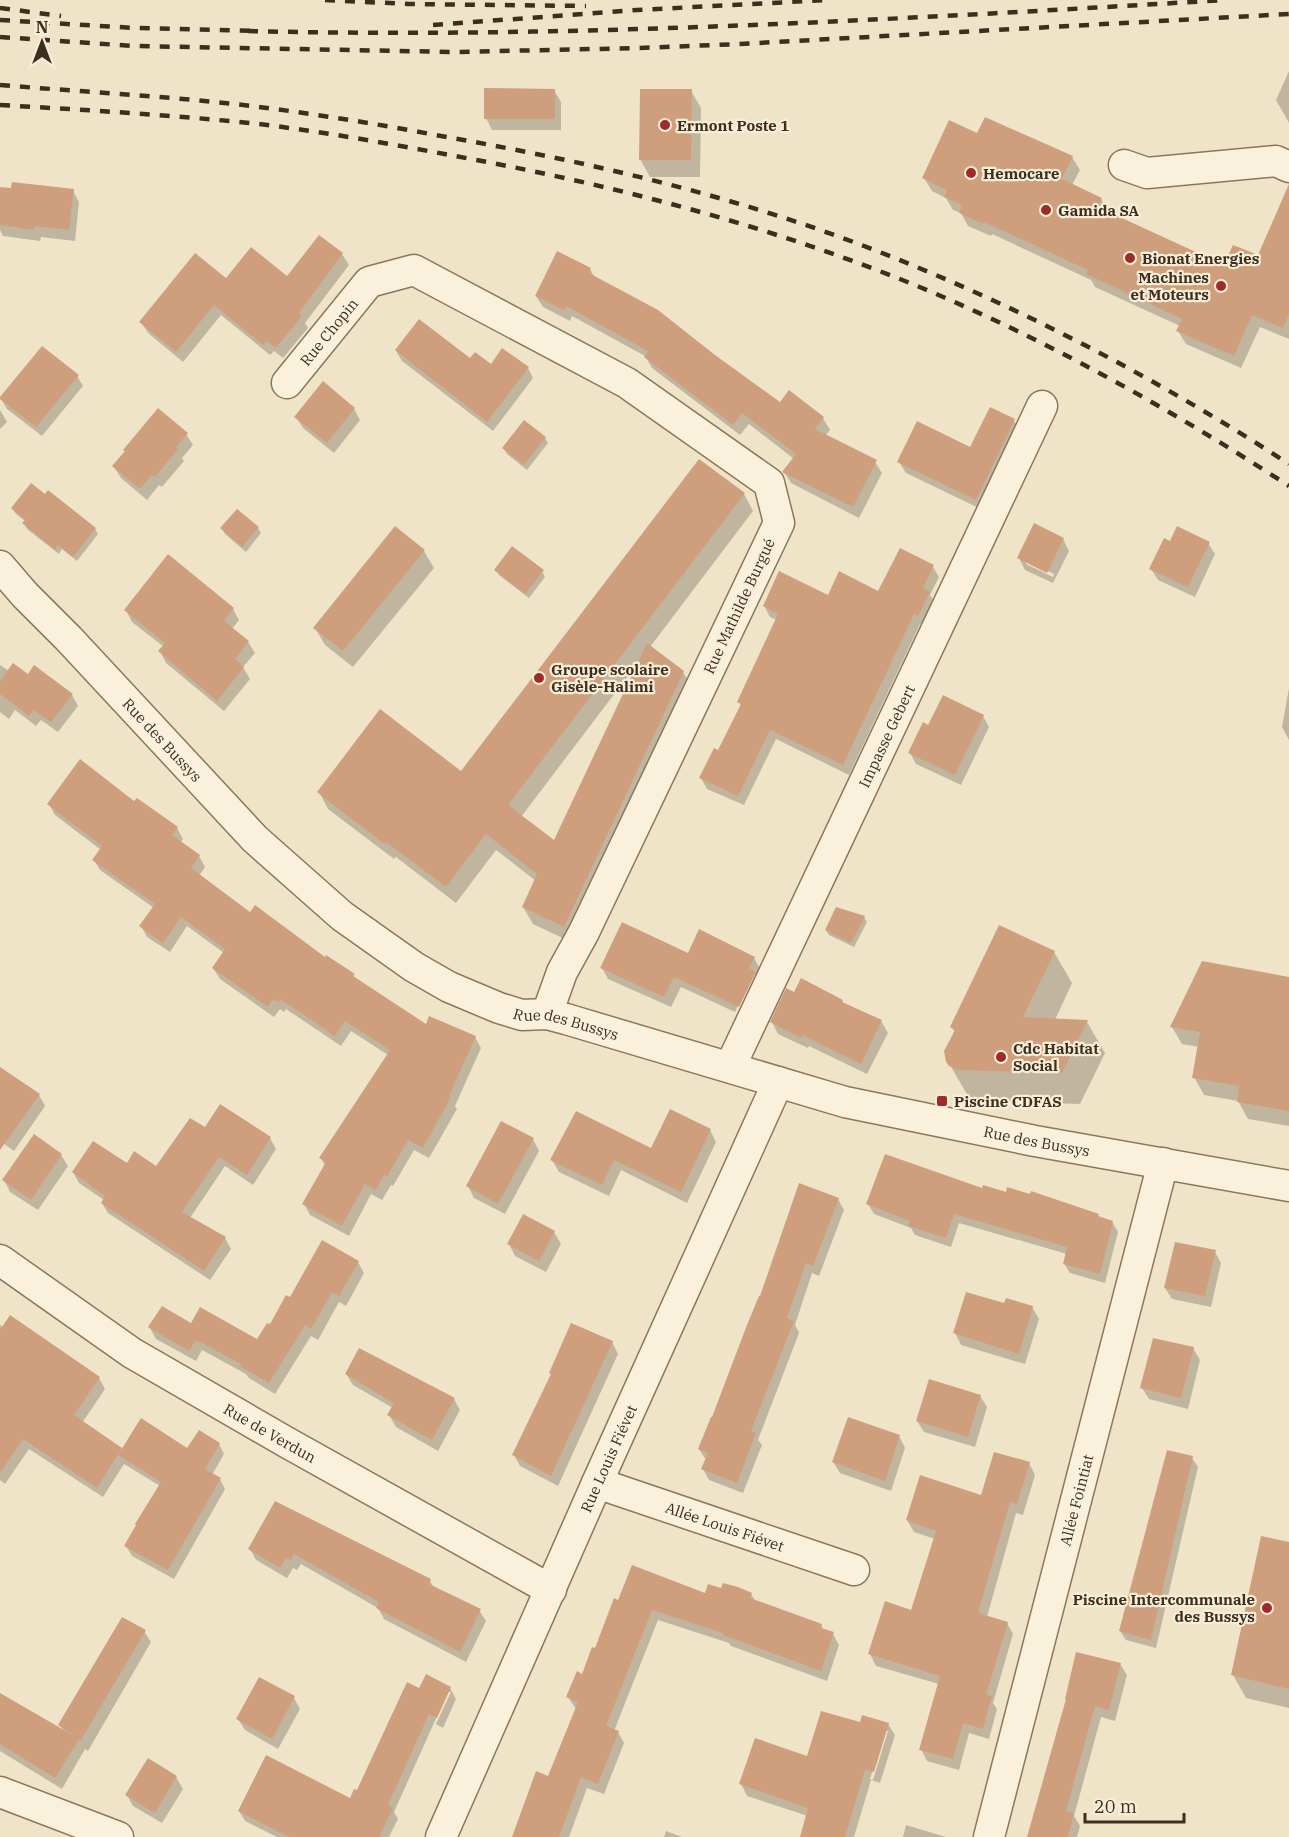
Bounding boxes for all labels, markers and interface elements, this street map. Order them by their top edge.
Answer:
north arrow [12,12,72,72]
text: N [36,17,48,37]
place label: Ermont Poste 1 [677,116,789,135]
marker: Ermont Poste 1 [658,118,672,132]
place label: Hemocare [983,164,1060,183]
marker: Hemocare [964,166,978,180]
place label: Gamida SA [1058,201,1140,220]
marker: Gamida SA [1039,203,1053,217]
place label: Bionat Energies [1142,249,1259,268]
marker: Bionat Energies [1123,251,1137,265]
place label: Machines et Moteurs [1130,268,1209,304]
marker: Machines et Moteurs [1214,279,1228,293]
street label: Rue Chopin [295,294,362,370]
street label: Rue Mathilde Burgué [699,535,779,677]
place label: Groupe scolaire Gisèle-Halimi [551,660,669,696]
marker: Groupe scolaire Gisèle-Halimi [532,671,546,685]
street label: Impasse Gebert [854,682,919,790]
street label: Rue des Bussys [119,694,206,786]
street label: Rue des Bussys [511,1003,621,1044]
place label: Cdc Habitat Social [1013,1039,1099,1075]
marker: Cdc Habitat Social [994,1050,1008,1064]
place label: Piscine CDFAS [954,1092,1062,1111]
marker: Piscine CDFAS [935,1094,949,1108]
street label: Rue des Bussys [982,1121,1091,1160]
street label: Rue de Verdun [221,1399,320,1467]
street label: Rue Louis Fiévet [576,1401,641,1515]
street label: Allée Fointiat [1055,1452,1097,1548]
street label: Allée Louis Fiévet [663,1497,787,1555]
place label: Piscine Intercommunale des Bussys [1073,1590,1255,1626]
marker: Piscine Intercommunale des Bussys [1260,1601,1274,1615]
scale bar [1085,1786,1184,1824]
text: 20 m [1094,1795,1137,1818]

